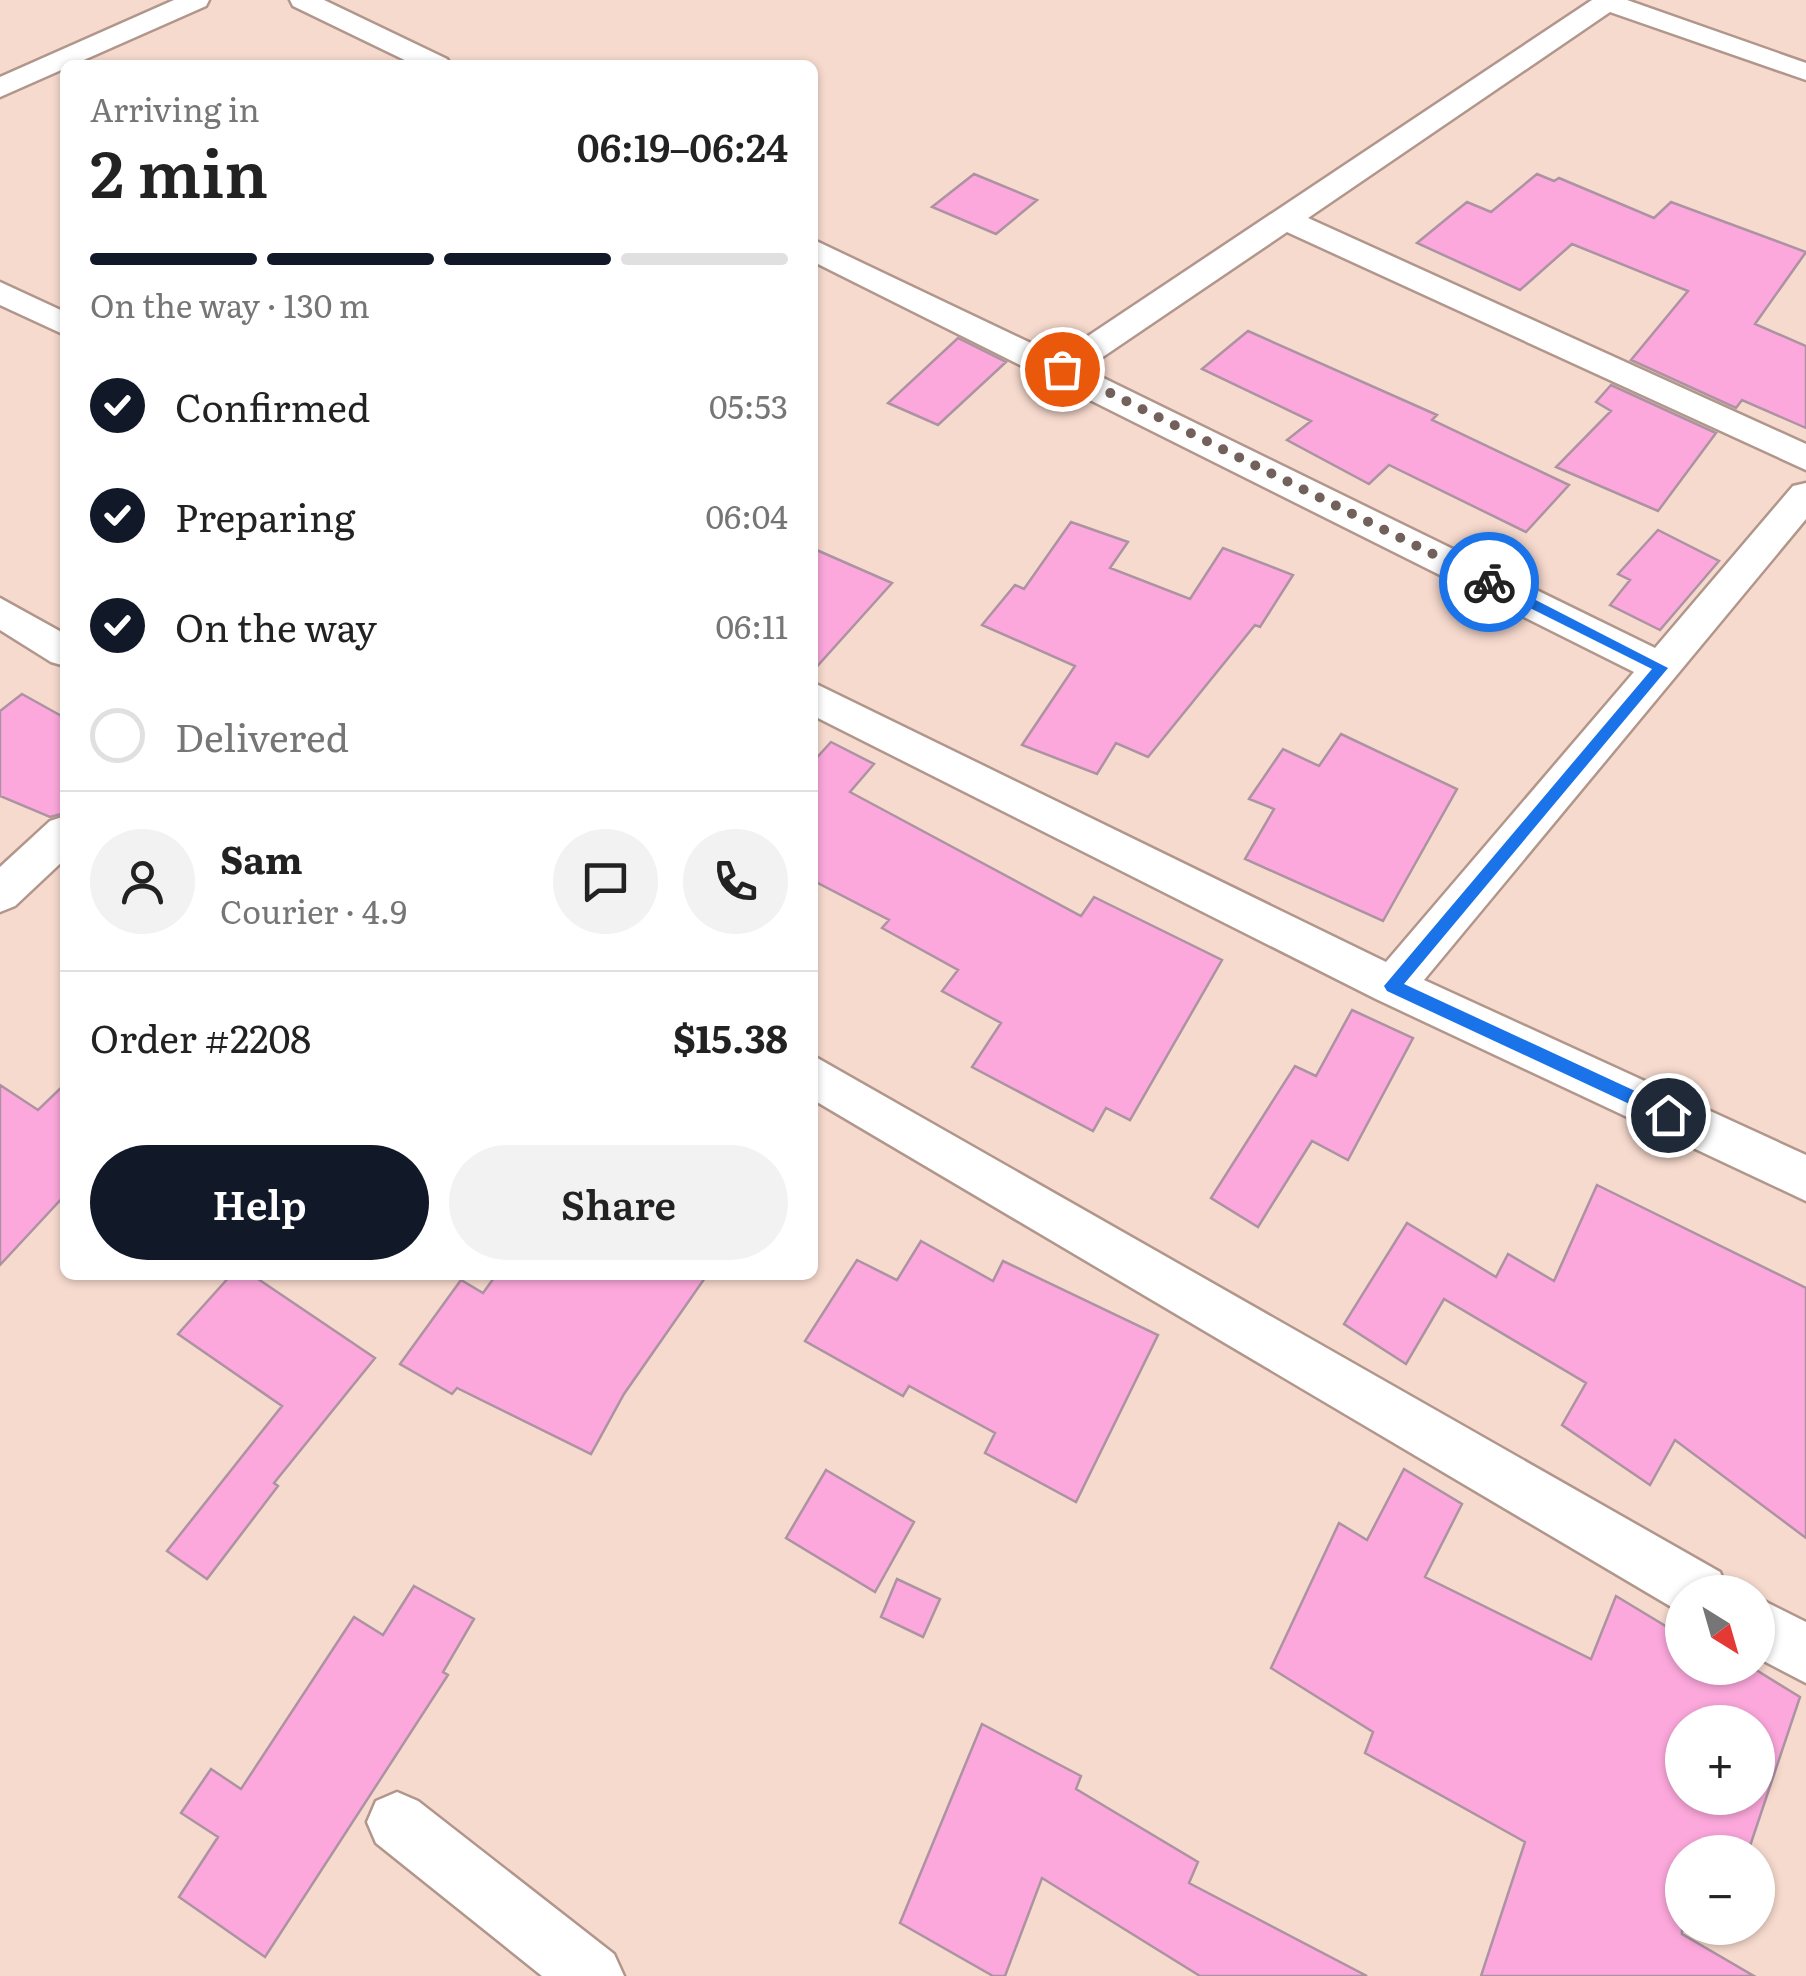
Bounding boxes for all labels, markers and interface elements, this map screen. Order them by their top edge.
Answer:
text: Arriving in [90,84,260,132]
text: 06:19–06:24 [577,117,788,174]
text: 2 min [90,121,268,218]
text: On the way · 130 m [90,280,370,328]
pin [1020,327,1105,412]
icon: bag [1035,342,1090,397]
text: Confirmed [175,377,370,434]
icon: check [90,378,145,433]
text: 05:53 [709,381,788,429]
text: Preparing [175,487,355,544]
icon: check [90,488,145,543]
text: 06:04 [706,491,788,539]
courier [1439,532,1539,632]
icon: bike [1462,555,1517,610]
text: On the way [175,597,377,654]
icon: check [90,598,145,653]
text: 06:11 [716,601,788,649]
text: Delivered [175,707,349,764]
button: person [90,829,195,934]
text: Sam [220,829,303,886]
button: chat [553,829,658,934]
button: phone [683,829,788,934]
text: Courier · 4.9 [220,886,407,934]
text: Order #2208 [90,1008,311,1065]
text: $15.38 [673,1008,788,1065]
pin [1626,1073,1711,1158]
icon: home [1641,1088,1696,1143]
button: Help [90,1145,429,1260]
button: Share [449,1145,788,1260]
north arrow [1665,1575,1775,1685]
map controls [1665,1575,1775,1945]
button: + [1665,1705,1775,1815]
button: − [1665,1835,1775,1945]

